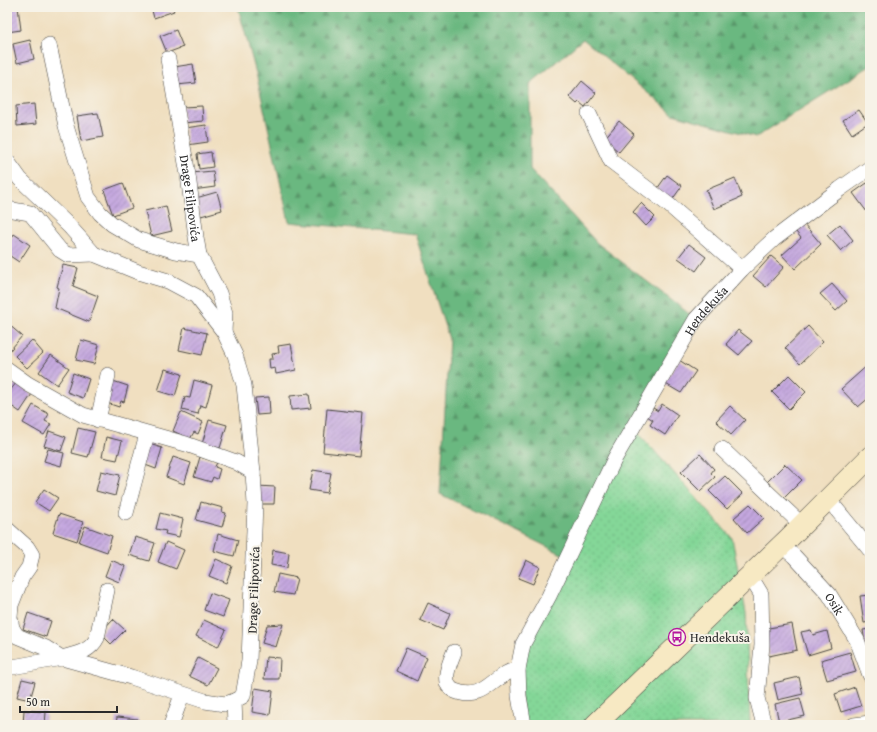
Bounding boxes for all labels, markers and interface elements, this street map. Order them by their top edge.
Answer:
street label: Drage Filipovića [175,153,206,244]
street label: Hendekuša [679,281,733,339]
street label: Drage Filipovića [242,545,265,634]
street label: Osik [820,589,849,619]
bus stop icon: Hendekuša [667,627,687,647]
place label: Hendekuša [690,628,751,647]
scale bar [20,688,117,714]
text: 50 m [26,693,50,710]

